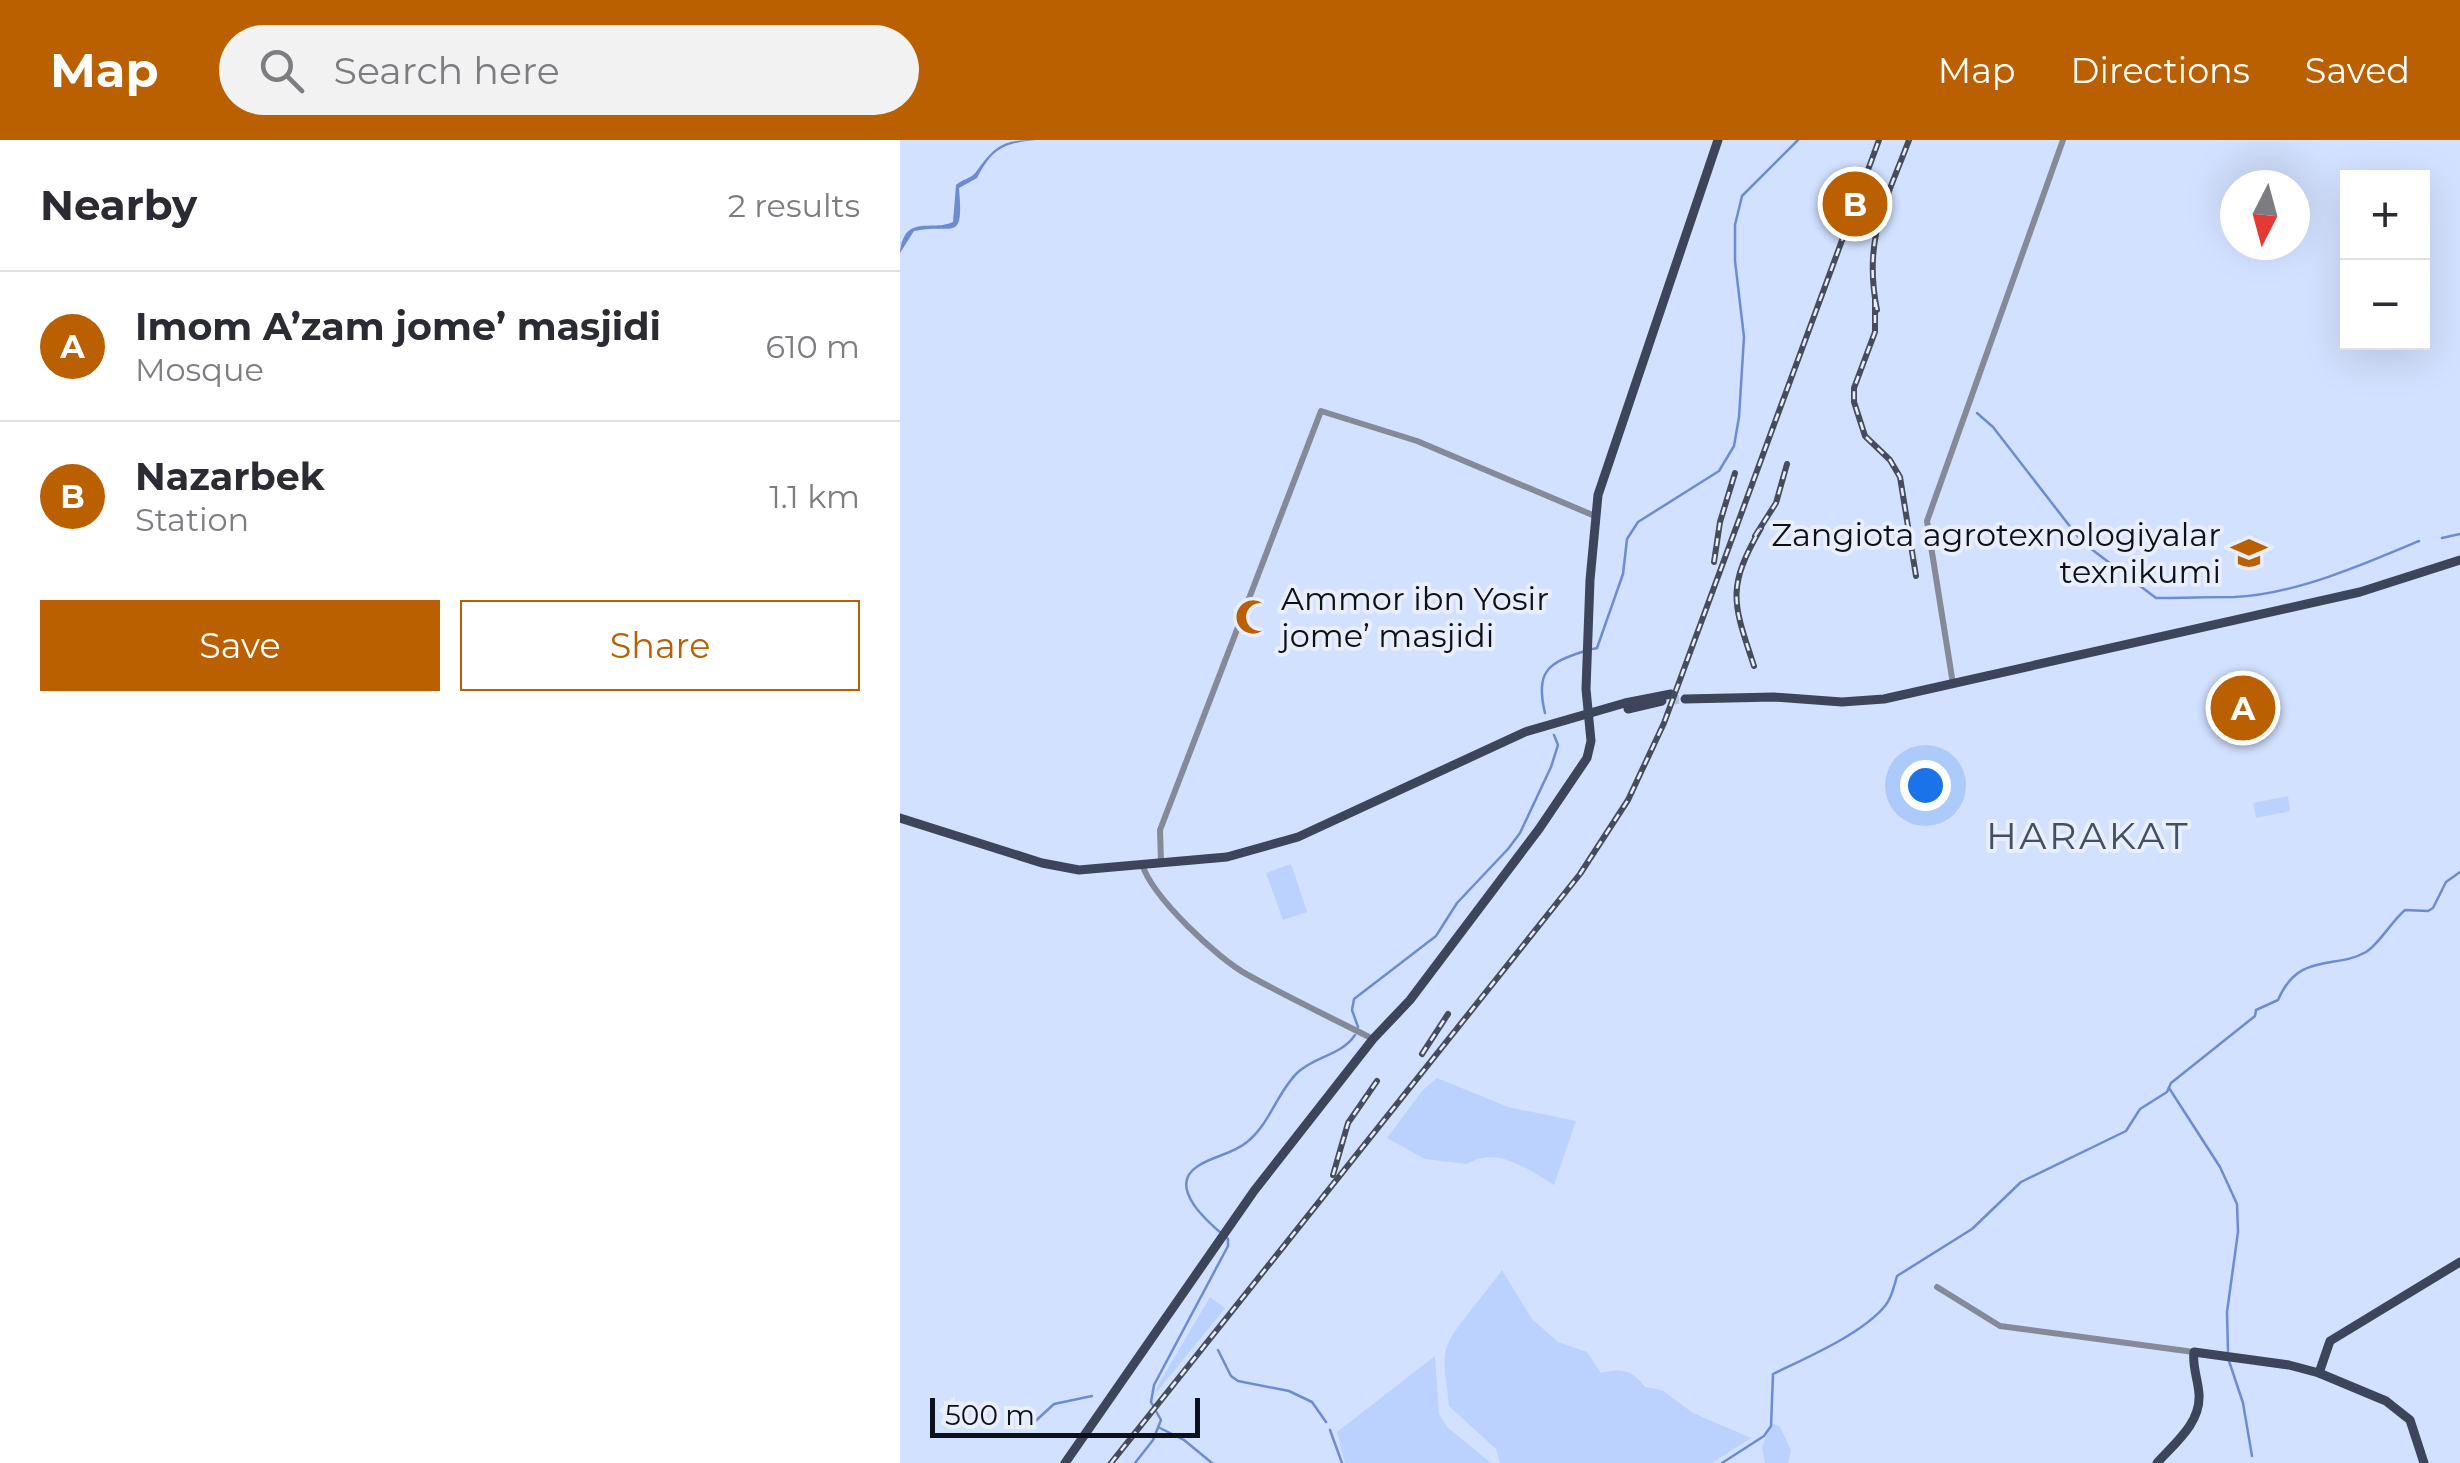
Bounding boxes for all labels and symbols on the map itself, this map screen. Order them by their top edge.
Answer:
pin: B [1822,167,1888,242]
north arrow [2220,170,2310,260]
place label: Zangiota agrotexnologiyalar texnikumi [1771,515,2221,591]
school or university icon: Zangiota agrotexnologiyalar texnikumi [2230,534,2268,572]
place label: Ammor ibn Yosir jome’ masjidi [1278,579,1549,655]
mosque icon: Ammor ibn Yosir jome’ masjidi [1234,598,1272,636]
pin: A [2210,670,2276,746]
your location [1900,760,1951,811]
district label: HARAKAT [1986,812,2190,859]
scale bar [930,1393,1200,1438]

